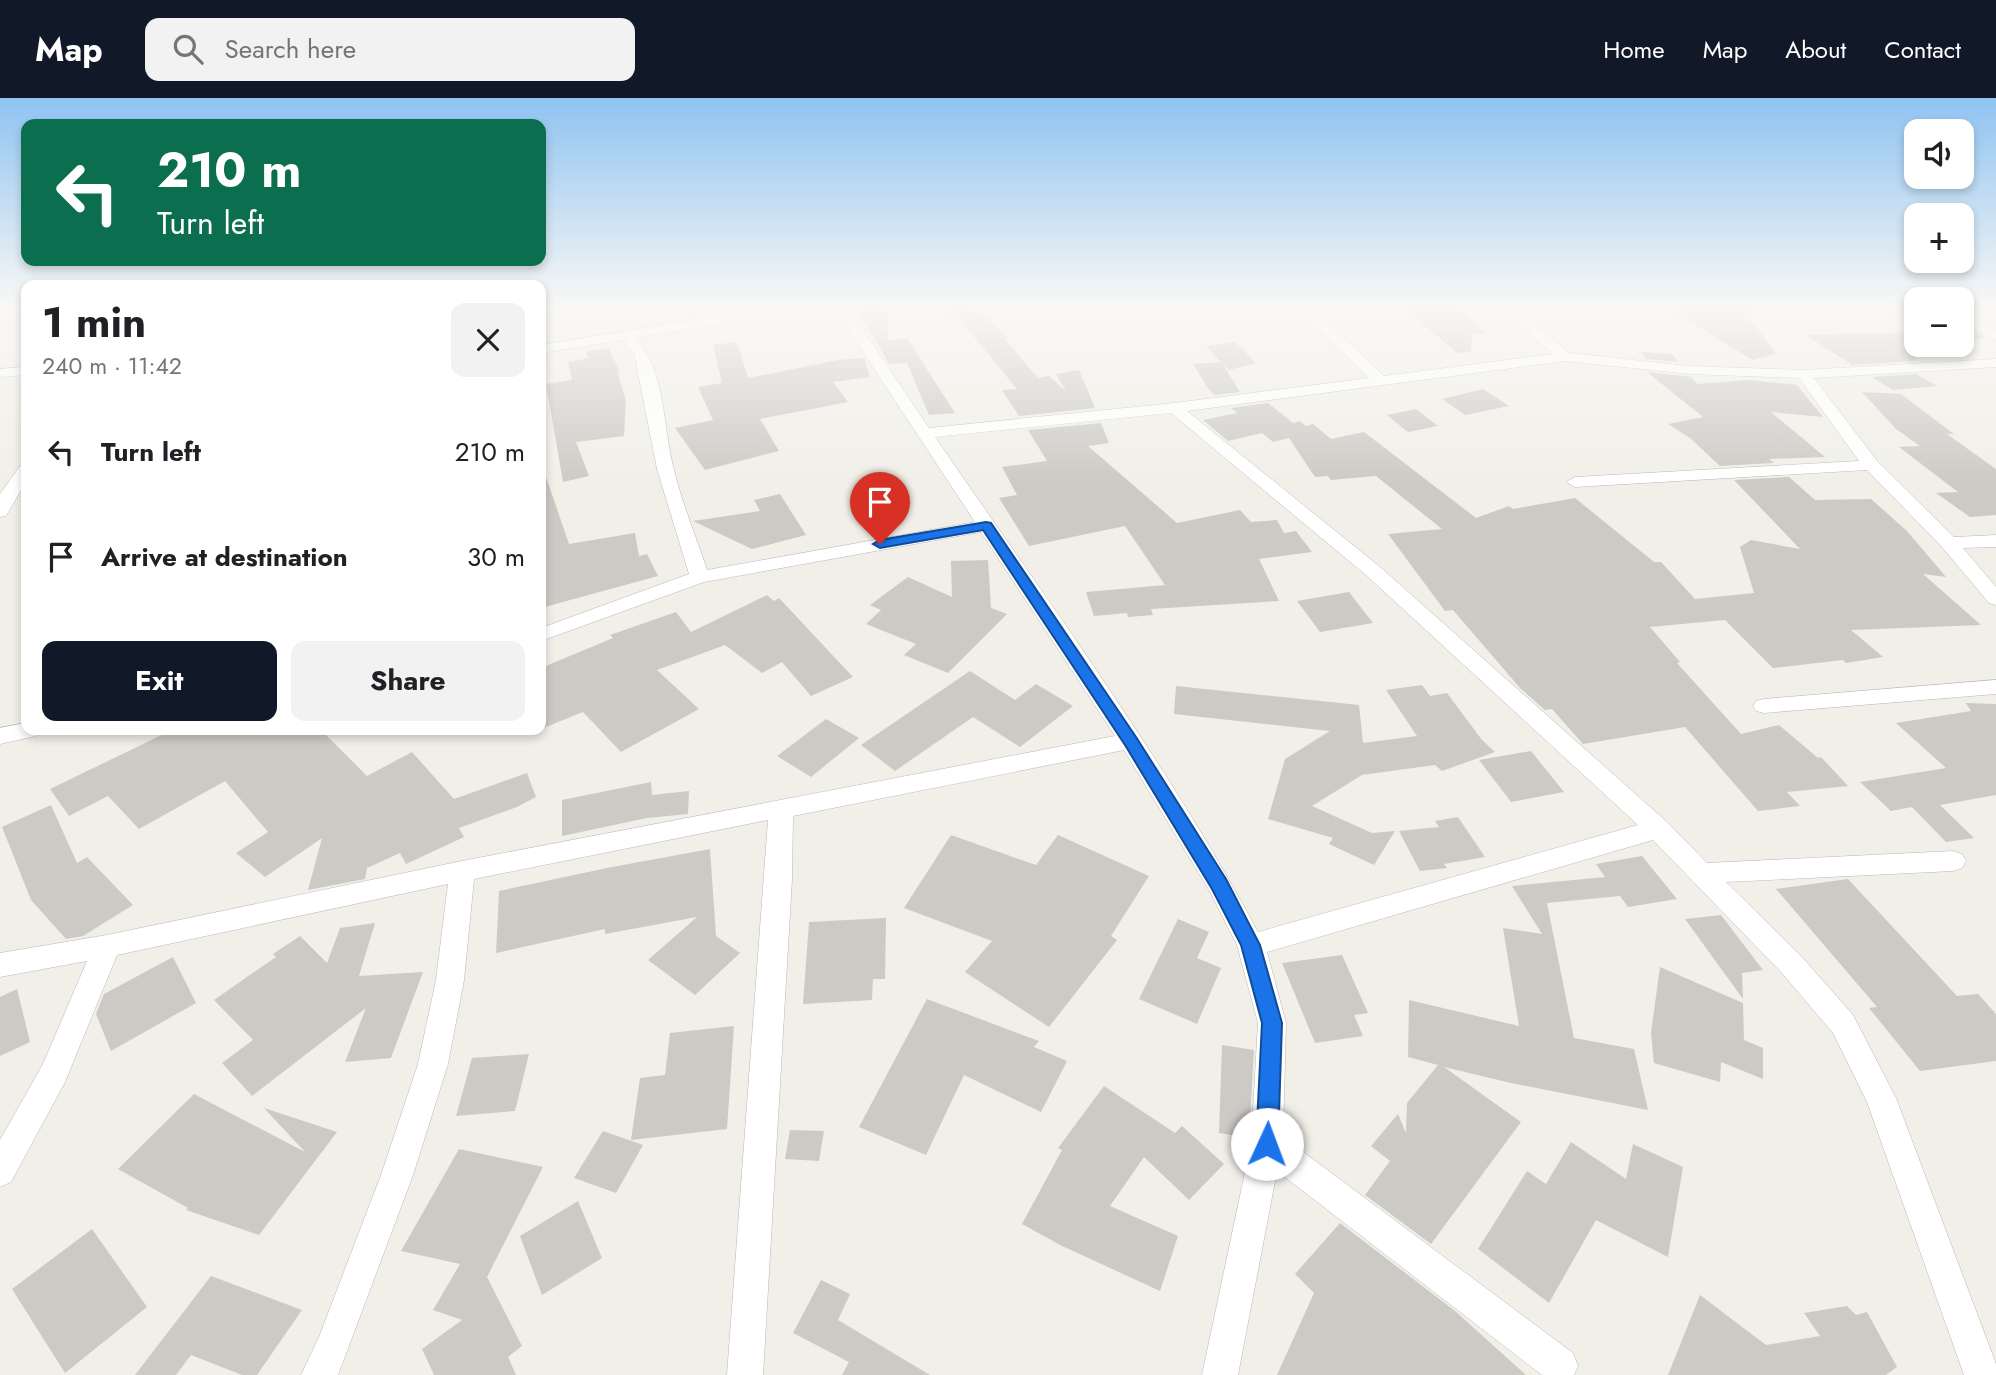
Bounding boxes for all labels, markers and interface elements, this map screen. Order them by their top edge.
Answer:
search box [145,18,635,81]
text: Map [35,26,103,73]
icon: search [169,30,207,68]
text: Search here [225,30,356,68]
text: Home [1603,32,1665,67]
text: Map [1703,32,1747,67]
text: About [1785,32,1846,67]
text: Contact [1884,32,1961,67]
map controls [1904,119,1974,357]
button: sound [1904,119,1974,189]
text: 210 m [157,135,301,205]
icon: left [42,147,133,238]
text: Turn left [157,200,264,246]
button: + [1904,203,1974,273]
button: − [1904,287,1974,357]
text: 1 min [42,292,146,353]
button: close [451,303,525,377]
text: 240 m · 11:42 [42,349,182,383]
icon: left [42,433,80,471]
text: Turn left [101,433,201,471]
text: 210 m [455,433,525,471]
pin [850,472,910,544]
icon: arrive [861,483,899,521]
icon: arrive [42,538,80,576]
text: Arrive at destination [101,538,348,576]
text: 30 m [467,538,525,576]
button: Exit [42,641,277,721]
button: Share [291,641,525,721]
position arrow [1230,1107,1304,1181]

